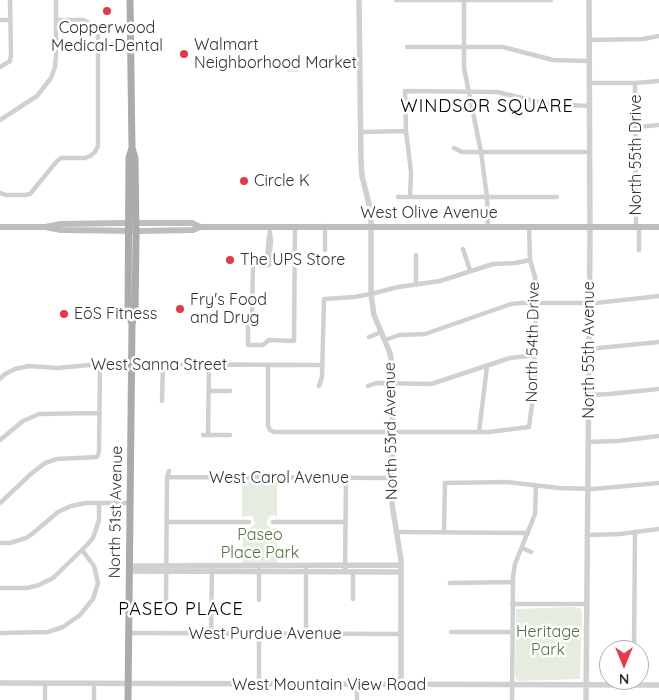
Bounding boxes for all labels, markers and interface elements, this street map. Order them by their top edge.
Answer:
marker: Copperwood Medical-Dental [101,5,113,17]
place label: Copperwood Medical-Dental [51,18,163,56]
place label: Walmart Neighborhood Market [194,35,357,73]
marker: Walmart Neighborhood Market [178,48,190,60]
street label: North 55th Drive [626,94,646,216]
district label: WINDSOR SQUARE [399,96,575,118]
place label: Circle K [254,171,310,191]
marker: Circle K [238,175,250,187]
street label: West Olive Avenue [360,203,498,223]
place label: The UPS Store [240,250,345,270]
marker: The UPS Store [224,254,236,266]
street label: North 54th Drive [522,281,544,403]
street label: North 55th Avenue [579,281,599,419]
place label: Fry's Food and Drug [190,290,267,328]
marker: Fry's Food and Drug [174,303,186,315]
place label: EōS Fitness [74,304,157,324]
marker: EōS Fitness [58,308,70,320]
street label: West Sanna Street [91,355,227,375]
street label: North 53rd Avenue [380,362,402,500]
street label: North 51st Avenue [105,445,127,579]
street label: West Carol Avenue [209,468,349,488]
park label: Paseo Place Park [221,525,299,563]
district label: PASEO PLACE [117,599,245,621]
park label: Heritage Park [516,622,580,660]
street label: West Purdue Avenue [188,624,342,644]
north arrow [599,640,649,690]
text: N [619,670,629,688]
street label: West Mountain View Road [232,675,426,695]

